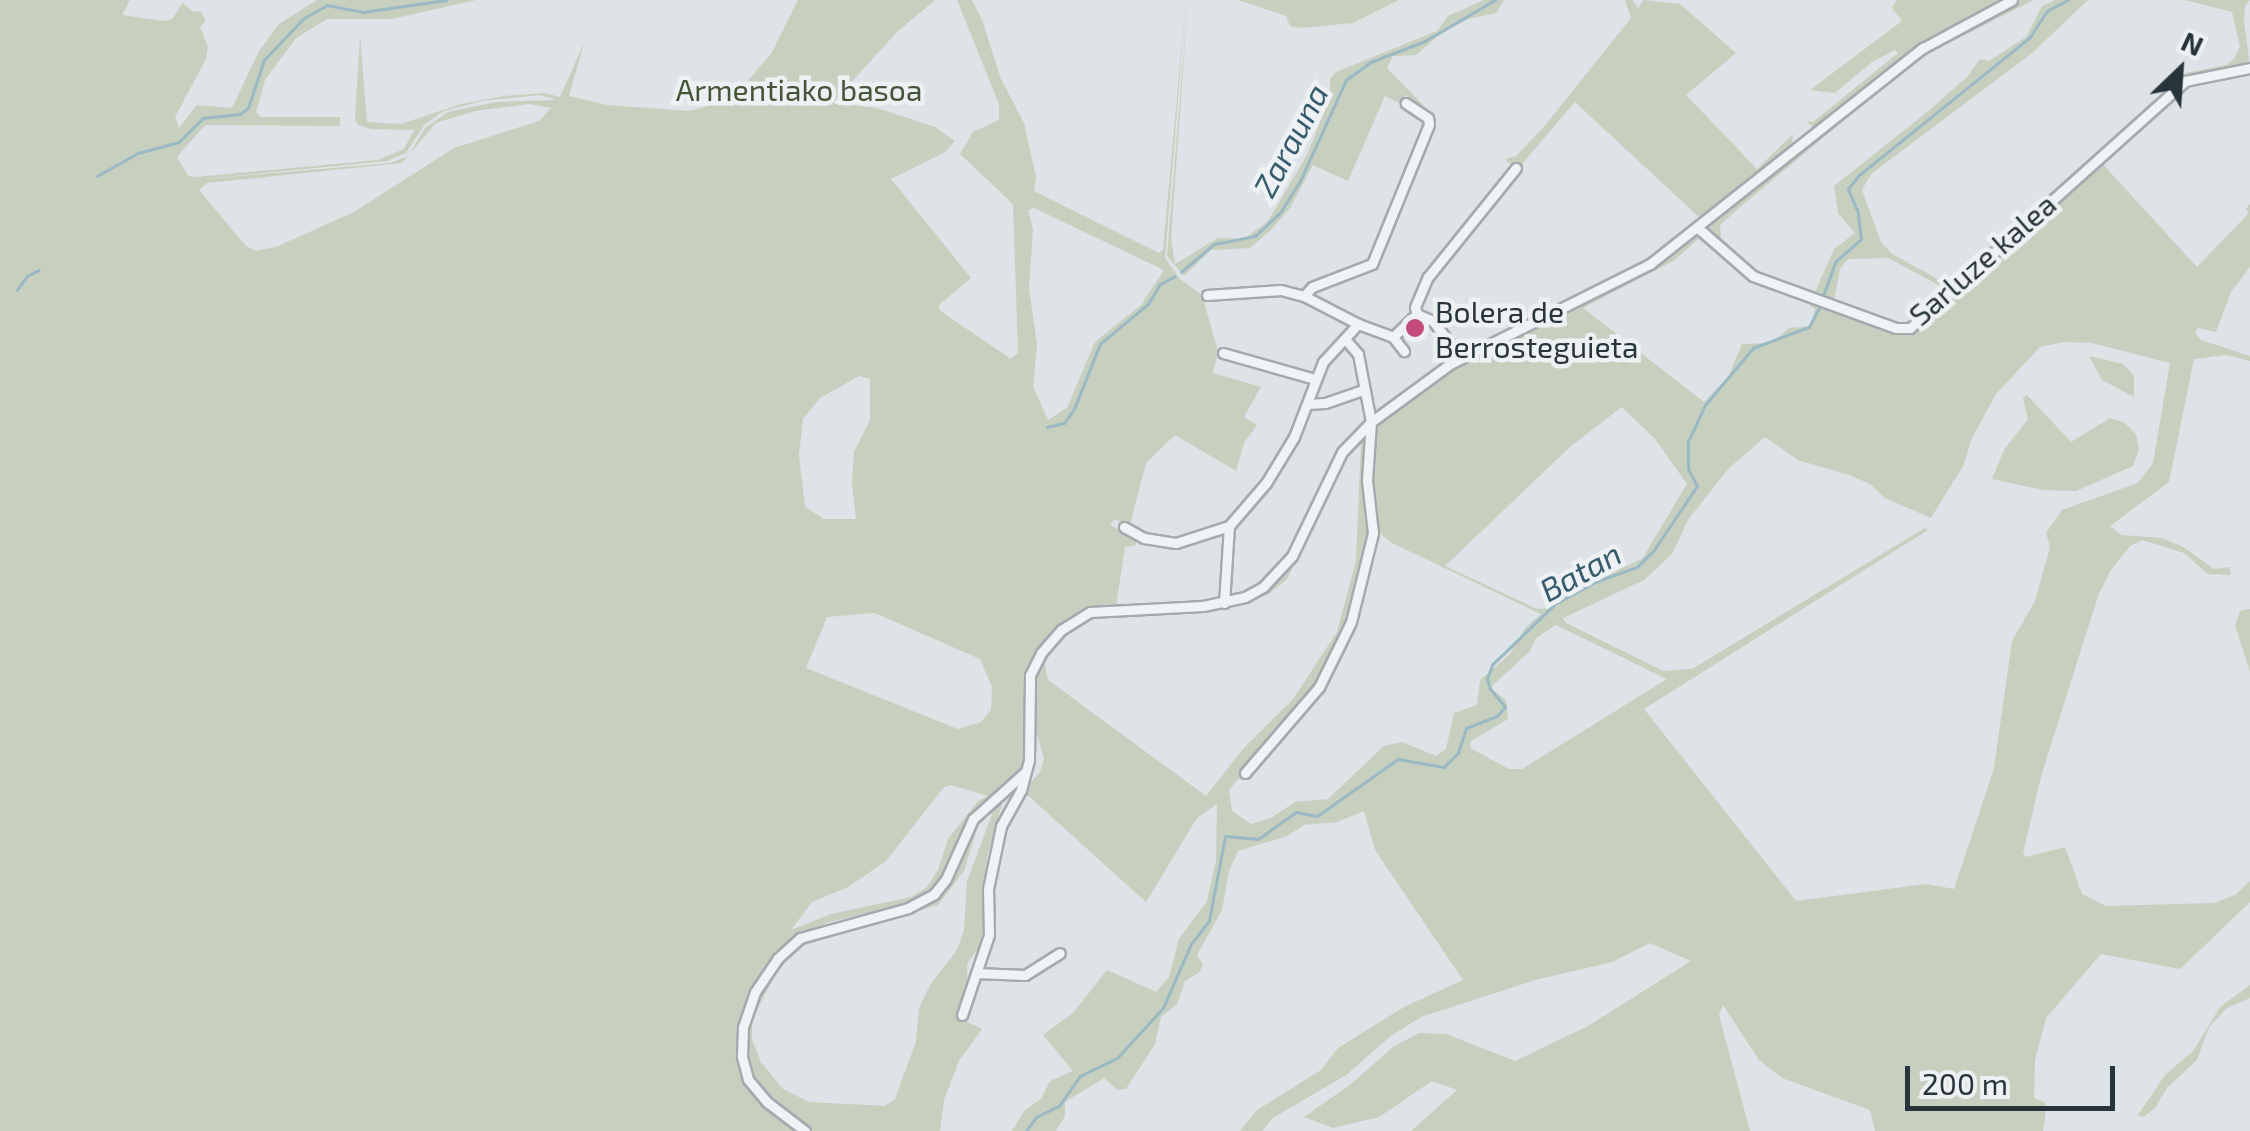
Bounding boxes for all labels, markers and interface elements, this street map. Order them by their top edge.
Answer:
north arrow [2130,20,2230,120]
text: N [2176,23,2209,62]
park label: Armentiako basoa [676,71,922,107]
water label: Zarauna [1244,77,1336,203]
street label: Sarluze kalea [1901,186,2063,332]
place label: Bolera de Berrosteguieta [1435,293,1638,364]
marker: Bolera de Berrosteguieta [1404,317,1426,339]
water label: Batan [1533,533,1627,609]
scale bar [1910,1046,2120,1108]
text: 200 m [1922,1065,2008,1101]

